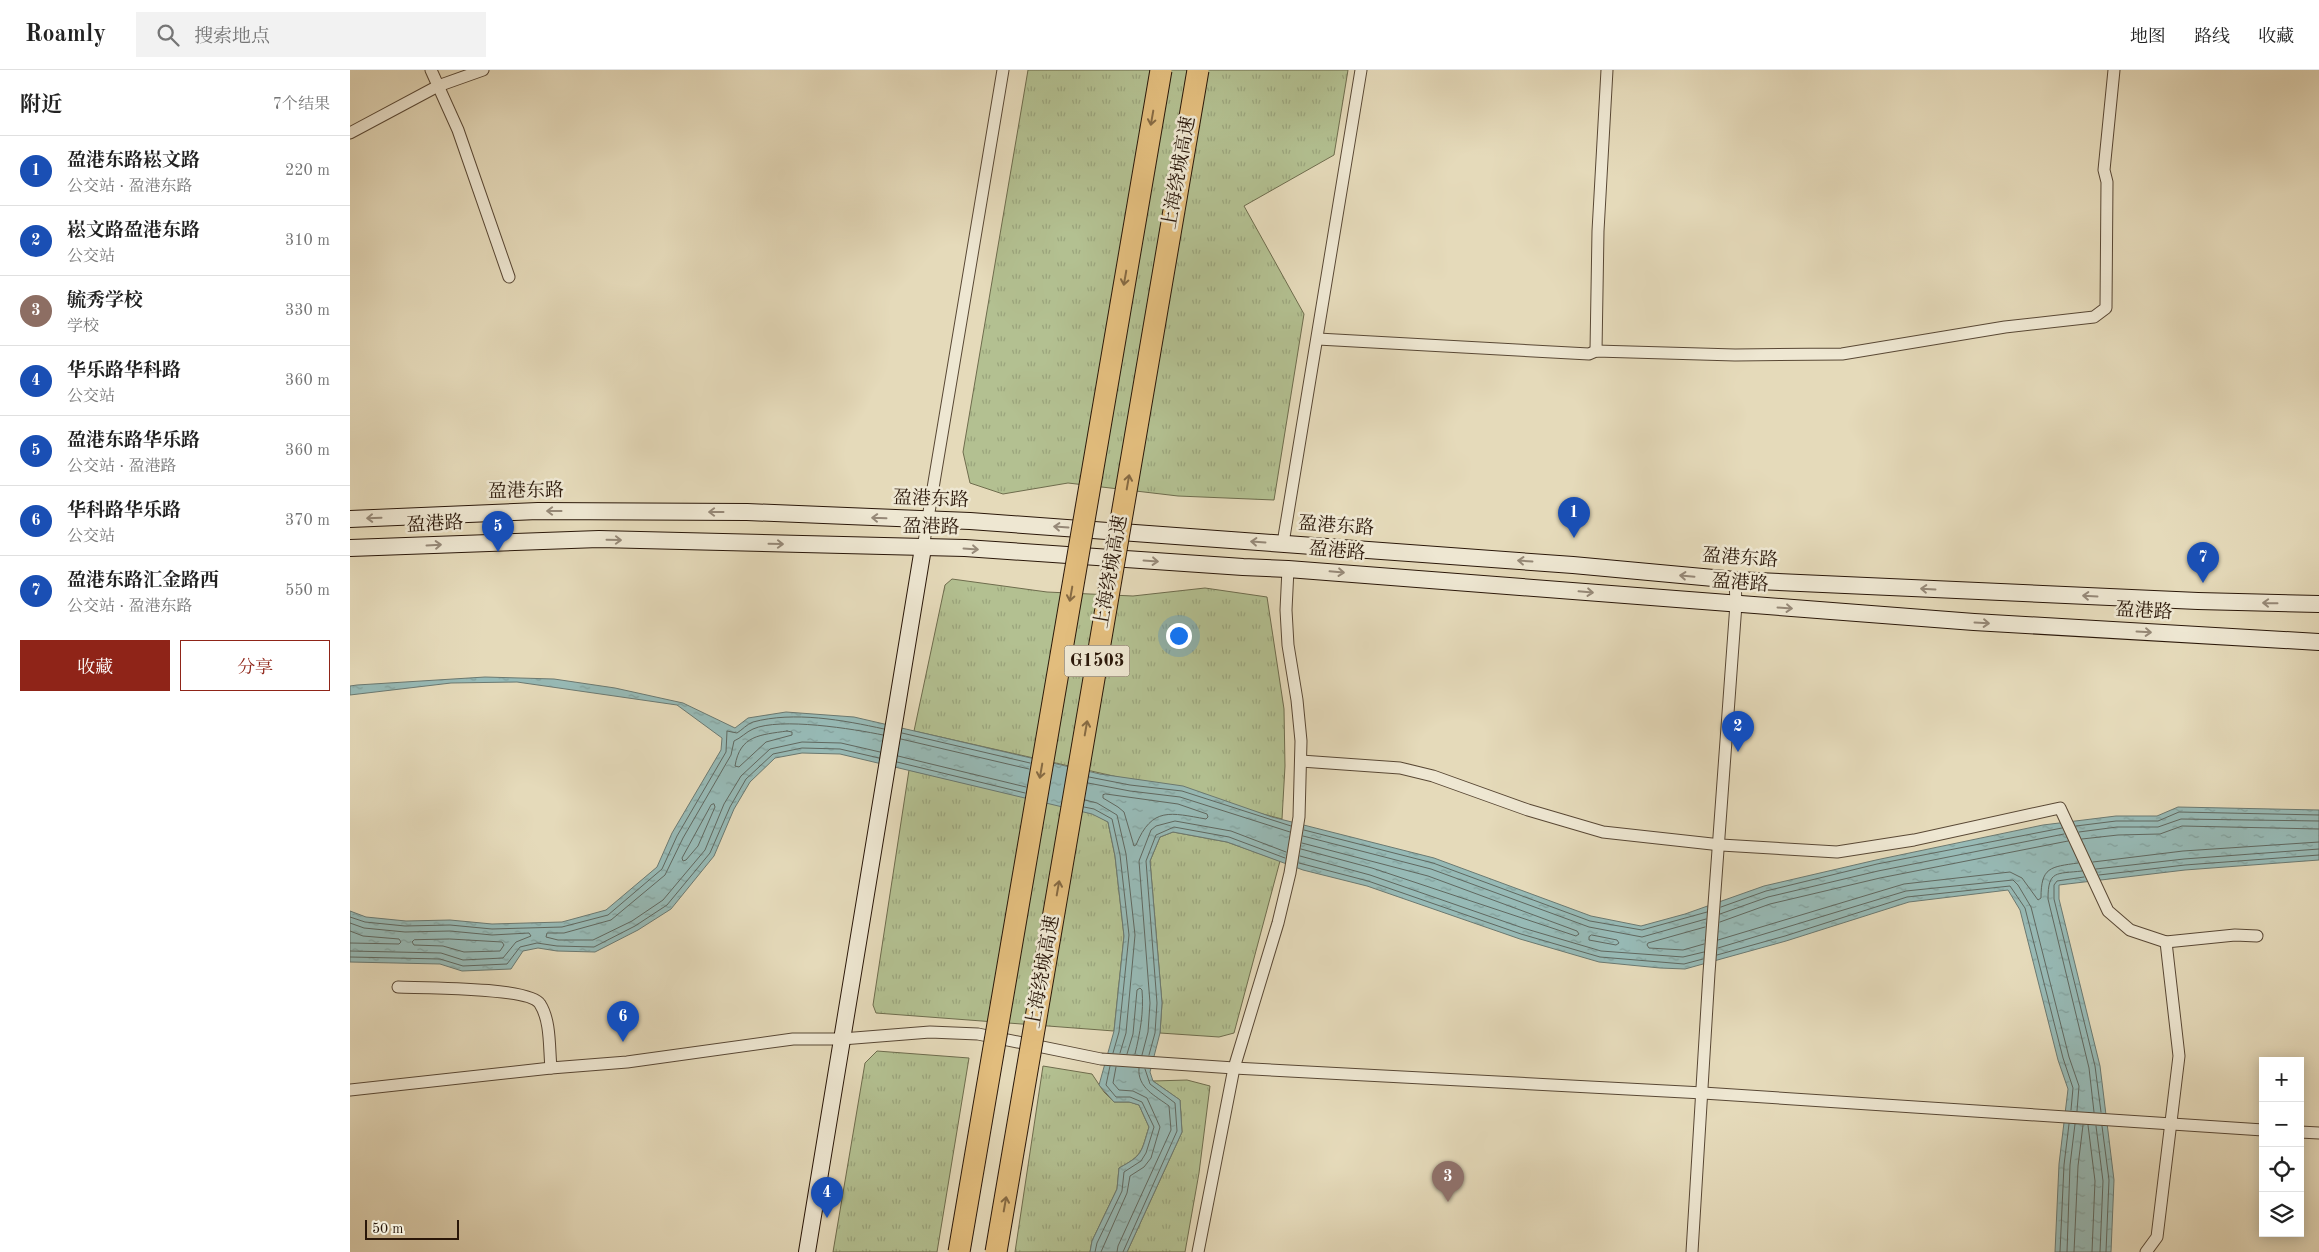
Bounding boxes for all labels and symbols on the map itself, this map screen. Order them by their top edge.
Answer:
one-way arrow [1147,110,1157,126]
street label: 上海绕城高速 [1158,115,1199,231]
one-way arrow [1120,270,1130,286]
one-way arrow [1123,474,1133,490]
street label: 盈港东路 [488,480,564,502]
street label: 盈港东路 [893,487,969,511]
pin: 1 [1558,497,1590,538]
one-way arrow [546,506,562,516]
one-way arrow [709,507,725,517]
pin: 5 [482,511,514,552]
street label: 盈港路 [406,512,464,536]
one-way arrow [366,513,382,522]
one-way arrow [871,513,887,522]
street label: 盈港东路 [1297,513,1375,539]
street label: 上海绕城高速 [1090,514,1131,630]
street label: 盈港路 [902,516,960,538]
one-way arrow [1054,523,1070,532]
one-way arrow [605,535,621,544]
one-way arrow [1250,537,1266,546]
street label: 盈港路 [1308,538,1366,564]
one-way arrow [768,539,784,549]
one-way arrow [425,540,441,549]
pin: 7 [2187,542,2219,583]
one-way arrow [963,544,979,553]
street label: 盈港东路 [1701,545,1779,571]
one-way arrow [1143,556,1159,566]
one-way arrow [1517,557,1533,566]
one-way arrow [1328,568,1344,577]
one-way arrow [1679,571,1695,581]
street label: 盈港路 [1711,571,1769,595]
one-way arrow [1920,584,1936,594]
one-way arrow [1066,585,1076,601]
one-way arrow [1578,587,1594,597]
one-way arrow [2083,591,2099,601]
one-way arrow [2263,598,2279,607]
street label: 盈港路 [2115,599,2173,623]
one-way arrow [1777,603,1793,612]
one-way arrow [1974,618,1990,627]
your location [1166,623,1192,649]
one-way arrow [2136,627,2152,636]
road number: G1503 [1064,646,1130,676]
pin: 2 [1722,711,1754,752]
one-way arrow [1081,721,1091,737]
one-way arrow [1036,763,1046,779]
one-way arrow [1054,881,1064,897]
street label: 上海绕城高速 [1022,914,1063,1030]
pin: 6 [607,1001,639,1042]
pin: 3 [1432,1161,1464,1202]
pin: 4 [811,1177,843,1218]
one-way arrow [1000,1196,1010,1212]
scale bar [365,1217,459,1240]

